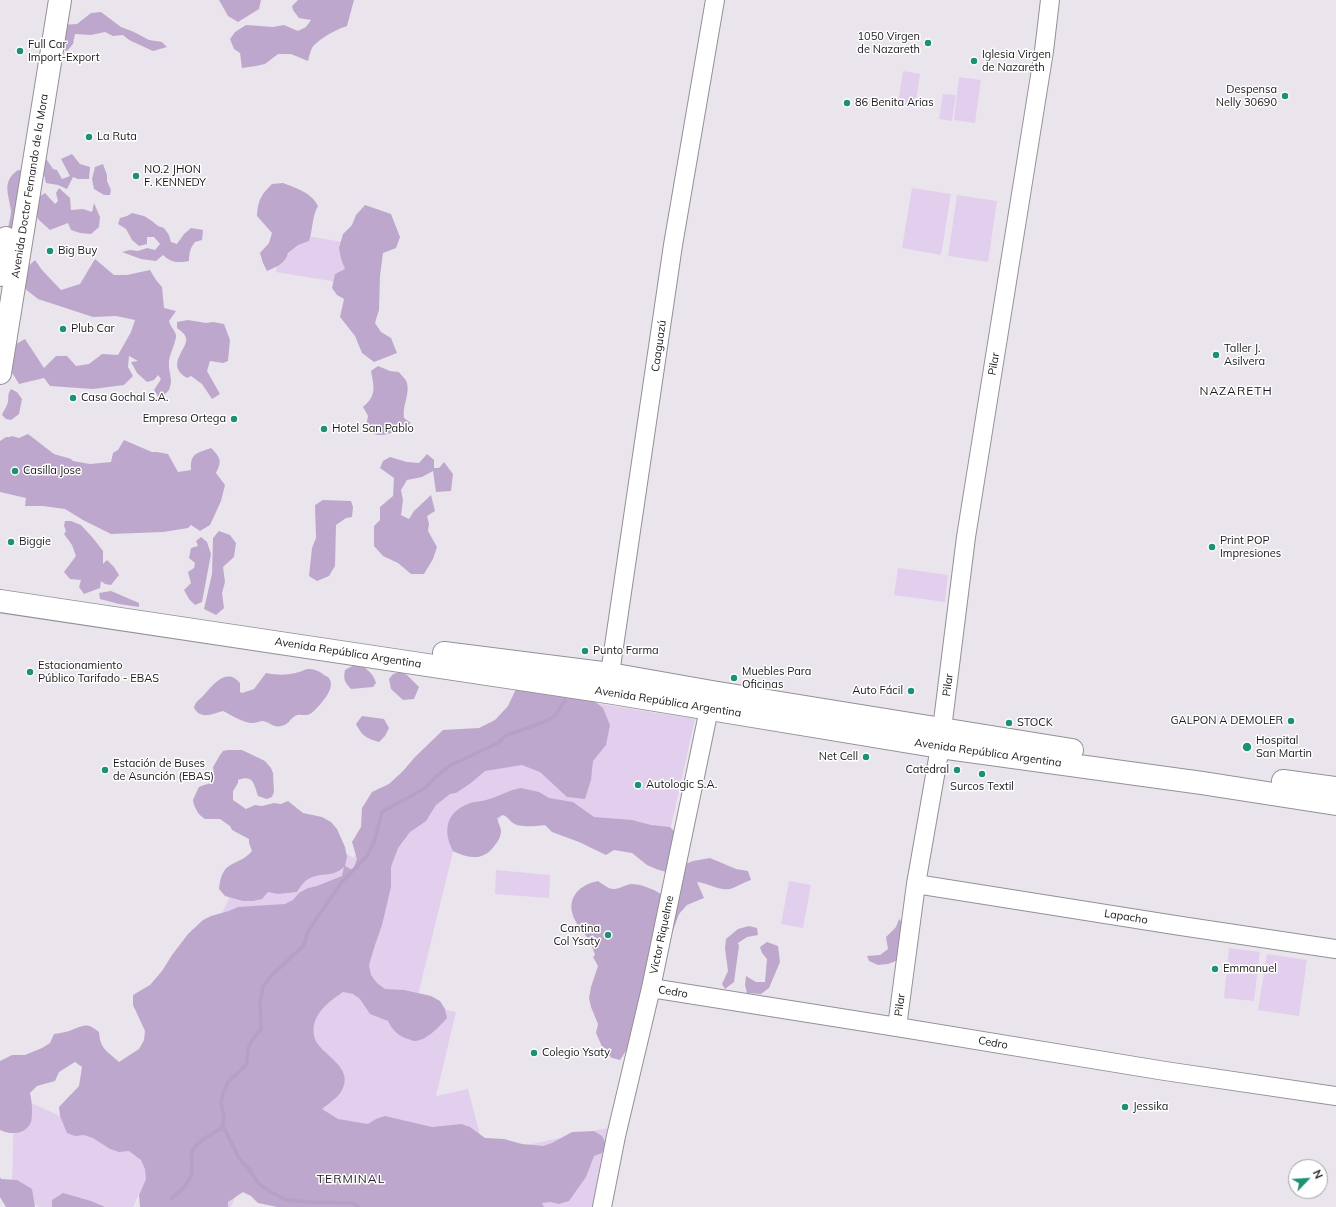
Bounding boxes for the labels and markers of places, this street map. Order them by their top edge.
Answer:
place label: 1050 Virgen de Nazareth [857,30,920,56]
place label: Full Car Import-Export [28,38,99,64]
marker: 1050 Virgen de Nazareth [923,38,933,48]
marker: Full Car Import-Export [15,46,25,56]
place label: Iglesia Virgen de Nazareth [982,48,1051,74]
marker: Iglesia Virgen de Nazareth [969,56,979,66]
place label: Despensa Nelly 30690 [1216,83,1277,109]
marker: Despensa Nelly 30690 [1280,91,1290,101]
place label: 86 Benita Arias [855,96,934,110]
marker: 86 Benita Arias [842,98,852,108]
place label: La Ruta [97,130,137,144]
marker: La Ruta [84,132,94,142]
place label: NO.2 JHON F. KENNEDY [144,163,206,189]
marker: NO.2 JHON F. KENNEDY [131,171,141,181]
place label: Big Buy [58,244,97,258]
marker: Big Buy [45,246,55,256]
place label: Plub Car [71,322,115,336]
marker: Plub Car [58,324,68,334]
place label: Taller J. Asilvera [1224,342,1265,368]
marker: Taller J. Asilvera [1211,350,1221,360]
place label: Casa Gochal S.A. [81,391,168,405]
marker: Casa Gochal S.A. [68,393,78,403]
place label: Empresa Ortega [143,412,226,426]
marker: Empresa Ortega [229,414,239,424]
place label: Hotel San Pablo [332,422,414,436]
marker: Hotel San Pablo [319,424,329,434]
place label: Casilla Jose [23,464,81,478]
marker: Casilla Jose [10,466,20,476]
place label: Print POP Impresiones [1220,534,1281,560]
place label: Biggie [19,535,51,549]
marker: Biggie [6,537,16,547]
marker: Print POP Impresiones [1207,542,1217,552]
place label: Punto Farma [593,644,659,658]
marker: Punto Farma [580,646,590,656]
place label: Estacionamiento Público Tarifado - EBAS [38,659,159,685]
place label: Muebles Para Oficinas [742,665,811,691]
marker: Estacionamiento Público Tarifado - EBAS [25,667,35,677]
marker: Muebles Para Oficinas [729,673,739,683]
place label: Auto Fácil [852,684,903,698]
marker: Auto Fácil [906,686,916,696]
place label: GALPON A DEMOLER [1171,714,1283,728]
place label: STOCK [1017,716,1053,730]
marker: GALPON A DEMOLER [1286,716,1296,726]
marker: STOCK [1004,718,1014,728]
place label: Hospital San Martin [1256,734,1312,760]
marker: Hospital San Martin [1241,741,1253,753]
place label: Net Cell [819,750,858,764]
marker: Net Cell [861,752,871,762]
place label: Estación de Buses de Asunción (EBAS) [113,757,214,783]
place label: Catedral [906,763,949,777]
marker: Estación de Buses de Asunción (EBAS) [100,765,110,775]
marker: Catedral [952,765,962,775]
marker: Surcos Textil [977,769,987,779]
place label: Autologic S.A. [646,778,717,792]
marker: Autologic S.A. [633,780,643,790]
place label: Surcos Textil [950,780,1014,794]
place label: Cantina Col Ysaty [553,922,600,948]
marker: Cantina Col Ysaty [603,930,613,940]
place label: Emmanuel [1223,962,1277,976]
marker: Emmanuel [1210,964,1220,974]
place label: Colegio Ysaty [542,1046,610,1060]
marker: Colegio Ysaty [529,1048,539,1058]
place label: Jessika [1133,1100,1168,1114]
marker: Jessika [1120,1102,1130,1112]

